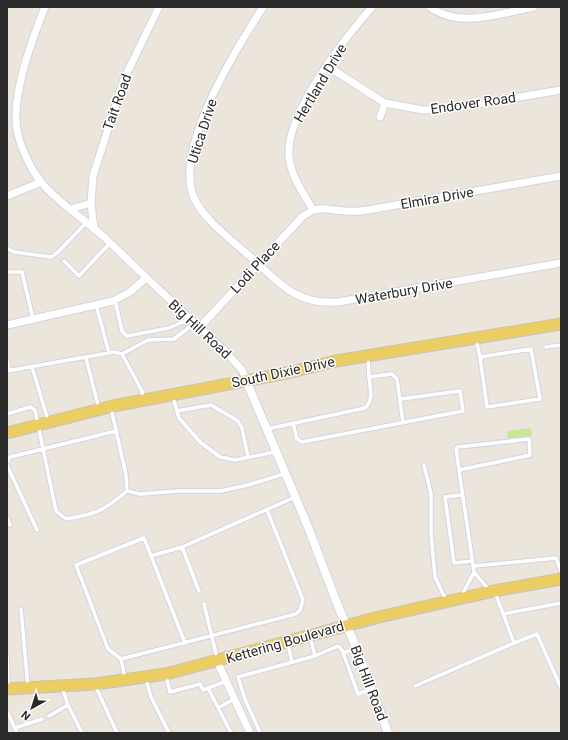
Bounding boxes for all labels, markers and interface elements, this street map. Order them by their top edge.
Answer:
street label: Hertland Drive [290,41,350,125]
street label: Tait Road [99,72,135,132]
street label: Endover Road [429,89,517,117]
street label: Utica Drive [184,97,220,165]
street label: Elmira Drive [399,184,475,212]
street label: Lodi Place [227,238,283,296]
street label: Waterbury Drive [354,275,454,307]
street label: Big Hill Road [166,296,234,362]
street label: South Dixie Drive [230,353,336,391]
street label: Kettering Boulevard [224,618,346,666]
street label: Big Hill Road [347,643,391,723]
north arrow [12,688,52,728]
text: N [19,708,33,723]

